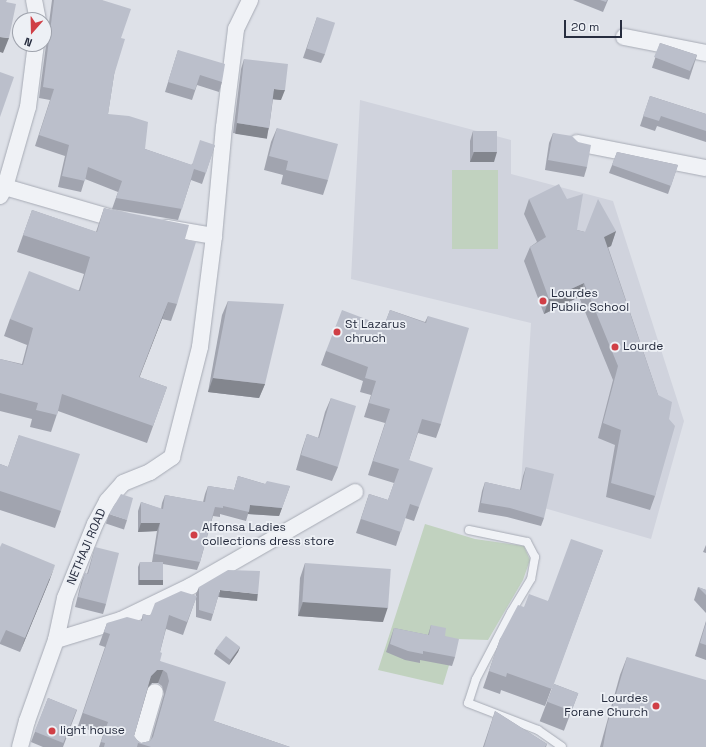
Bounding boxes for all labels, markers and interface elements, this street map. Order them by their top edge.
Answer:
north arrow [12,12,52,52]
scale bar [566,12,624,38]
text: 20 m [571,19,599,35]
text: N [22,34,34,50]
place label: Lourdes Public School [551,287,629,315]
marker: Lourdes Public School [538,296,548,306]
place label: St Lazarus chruch [345,318,406,346]
marker: St Lazarus chruch [332,327,342,337]
place label: Lourde [623,340,663,354]
marker: Lourde [610,342,620,352]
street label: NETHAJI ROAD [64,507,110,587]
place label: Alfonsa Ladies collections dress store [202,521,334,549]
marker: Alfonsa Ladies collections dress store [189,530,199,540]
place label: Lourdes Forane Church [564,692,648,720]
marker: Lourdes Forane Church [651,701,661,711]
place label: light house [60,724,125,738]
marker: light house [47,726,57,736]

